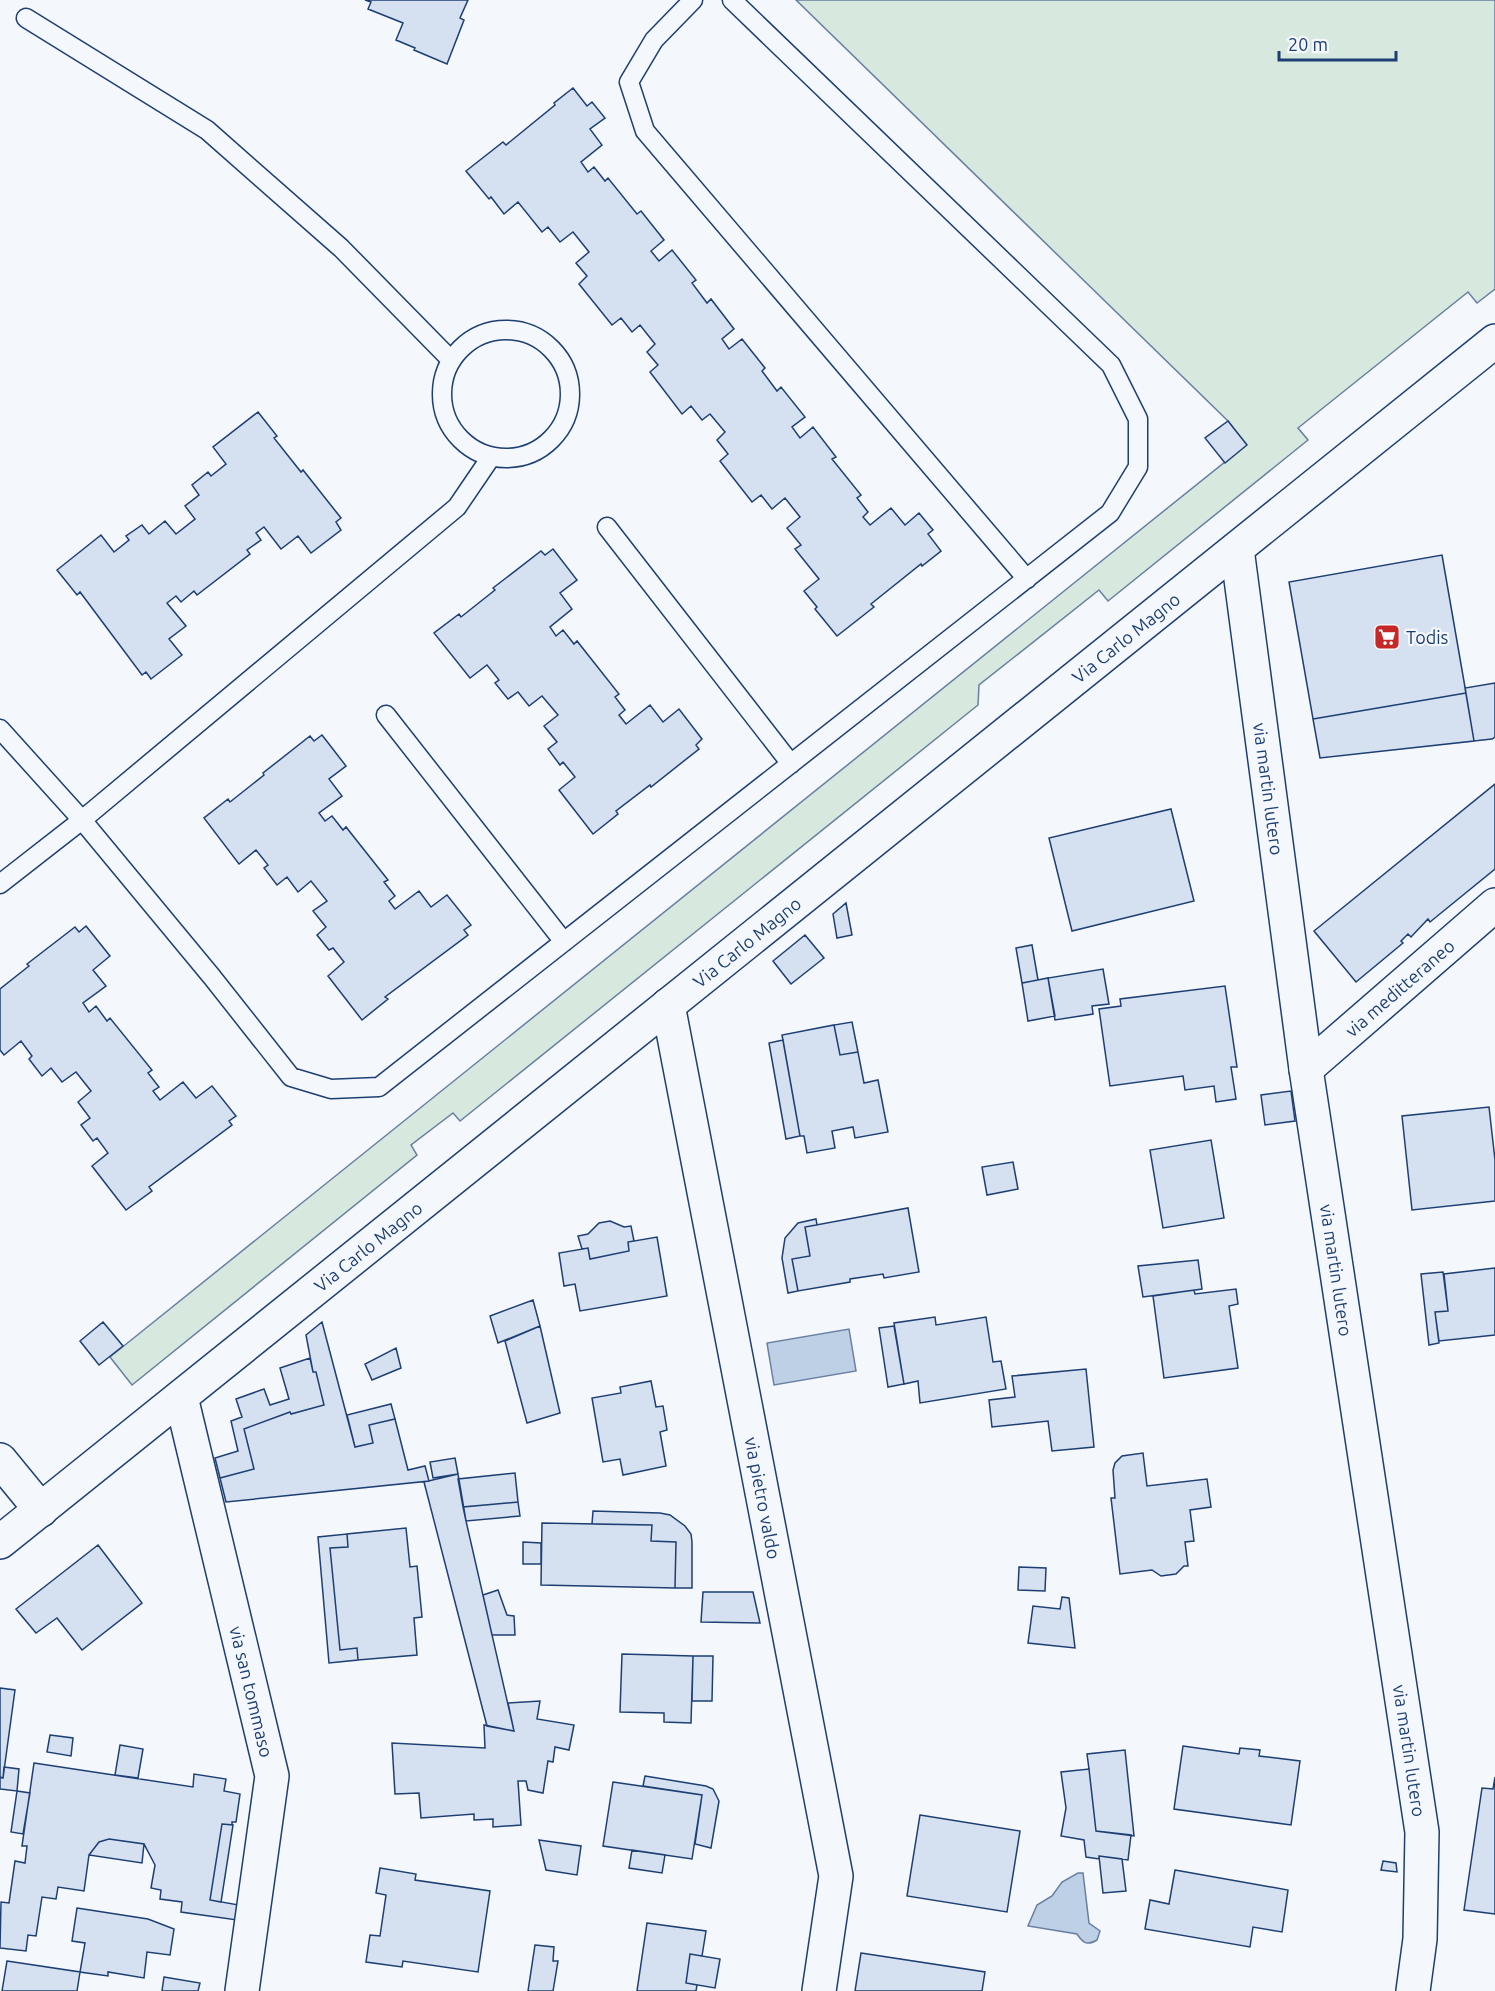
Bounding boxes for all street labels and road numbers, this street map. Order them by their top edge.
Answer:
street label: Via Carlo Magno [1068,588,1184,687]
street label: via martin lutero [1250,721,1288,856]
street label: Via Carlo Magno [689,893,805,991]
street label: via meditteraneo [1341,935,1458,1040]
street label: Via Carlo Magno [310,1197,426,1296]
street label: via martin lutero [1317,1203,1356,1338]
street label: via pietro valdo [742,1435,785,1561]
street label: via san tommaso [226,1624,277,1759]
street label: via martin lutero [1390,1683,1430,1818]

